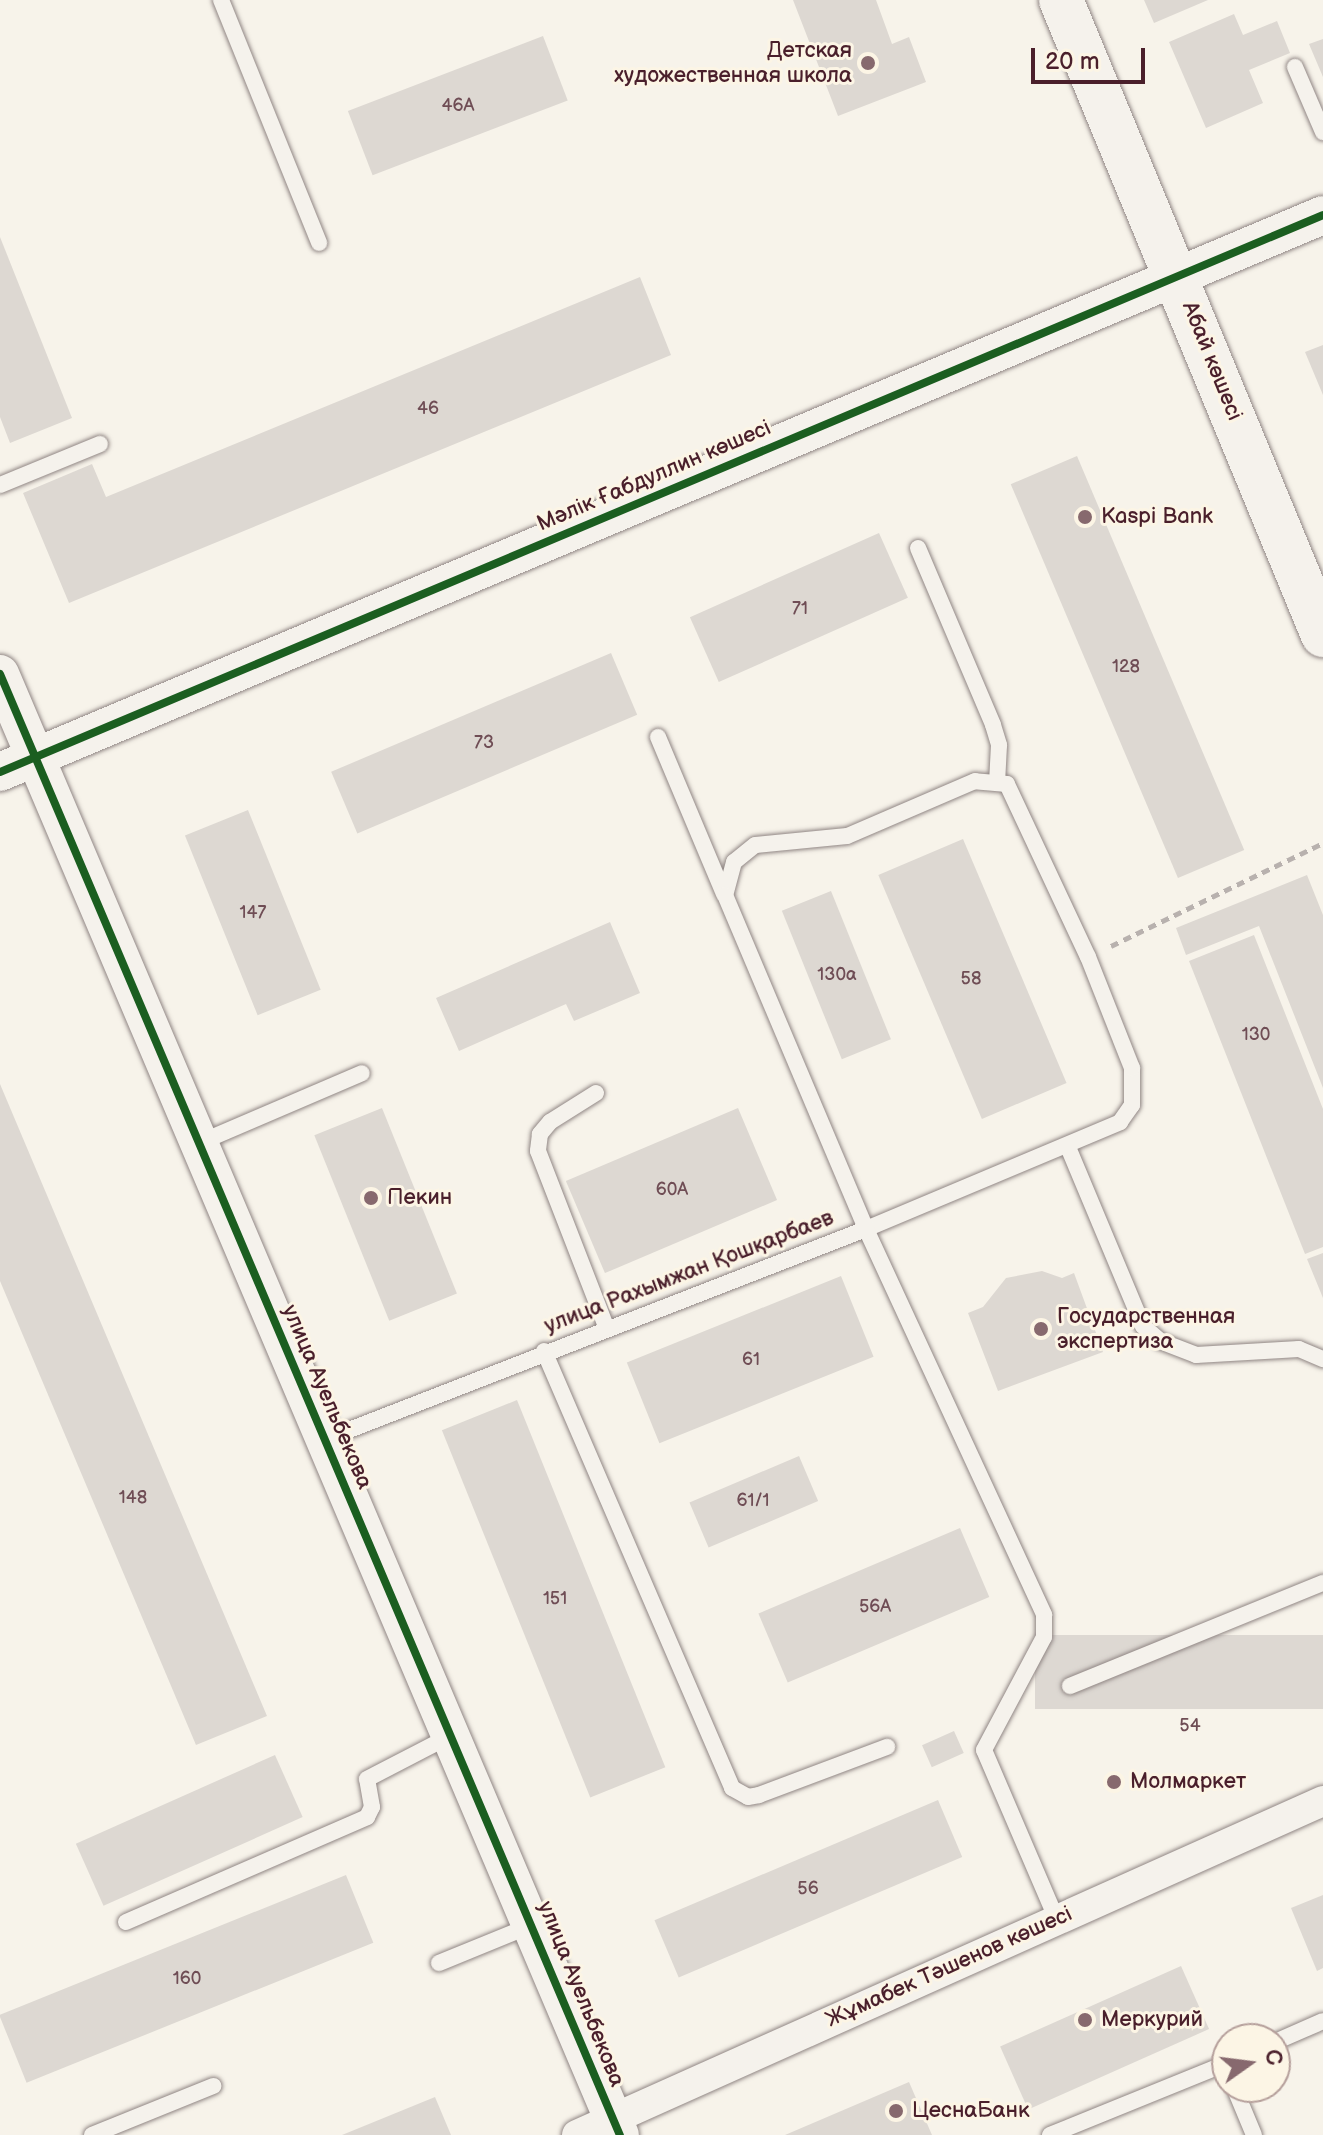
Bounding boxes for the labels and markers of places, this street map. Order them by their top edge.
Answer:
place label: Детская художественная школа [614,37,852,88]
marker: Детская художественная школа [859,54,877,72]
place label: Kaspi Bank [1101,504,1213,530]
marker: Kaspi Bank [1076,508,1094,526]
place label: Пекин [387,1185,452,1211]
marker: Пекин [362,1189,380,1207]
place label: Государственная экспертиза [1057,1303,1235,1354]
marker: Государственная экспертиза [1032,1320,1050,1338]
place label: Молмаркет [1130,1769,1246,1795]
marker: Молмаркет [1105,1773,1123,1791]
place label: Меркурий [1101,2007,1203,2033]
marker: Меркурий [1076,2011,1094,2029]
place label: ЦеснаБанк [912,2098,1030,2124]
marker: ЦеснаБанк [887,2102,905,2120]

